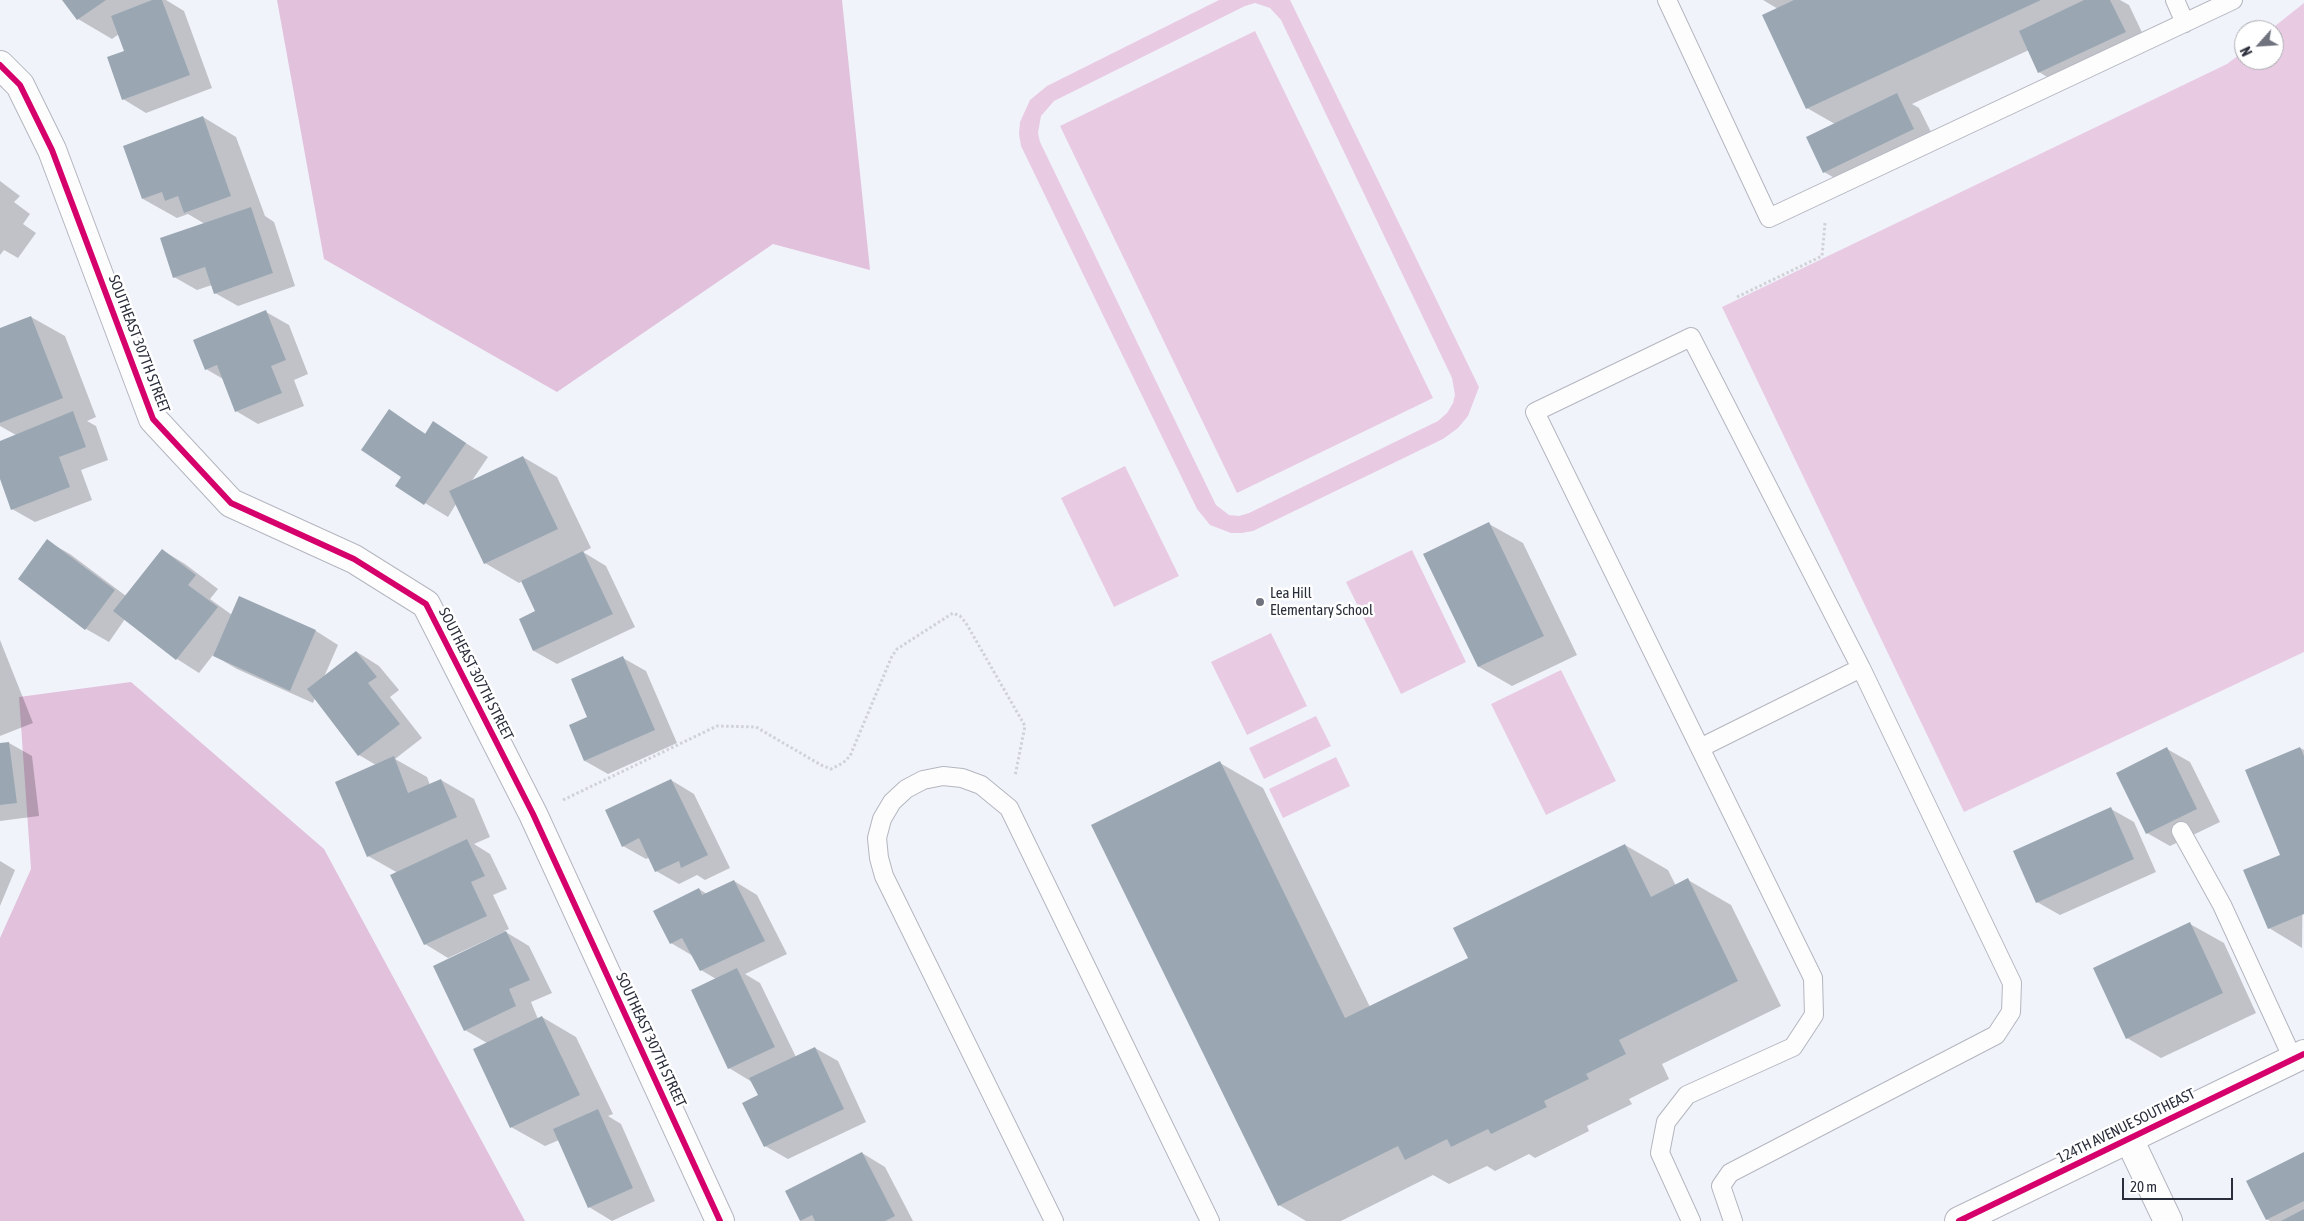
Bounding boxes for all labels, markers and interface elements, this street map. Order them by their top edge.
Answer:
north arrow [2234,20,2284,70]
text: N [2237,44,2255,58]
street label: SOUTHEAST 307TH STREET [104,273,174,415]
place label: Lea Hill Elementary School [1270,584,1373,619]
marker: Lea Hill Elementary School [1254,596,1266,608]
street label: SOUTHEAST 307TH STREET [435,605,517,743]
street label: SOUTHEAST 307TH STREET [612,970,690,1110]
street label: 124TH AVENUE SOUTHEAST [2054,1085,2198,1167]
scale bar [2124,1168,2235,1200]
text: 20 m [2130,1178,2157,1195]

